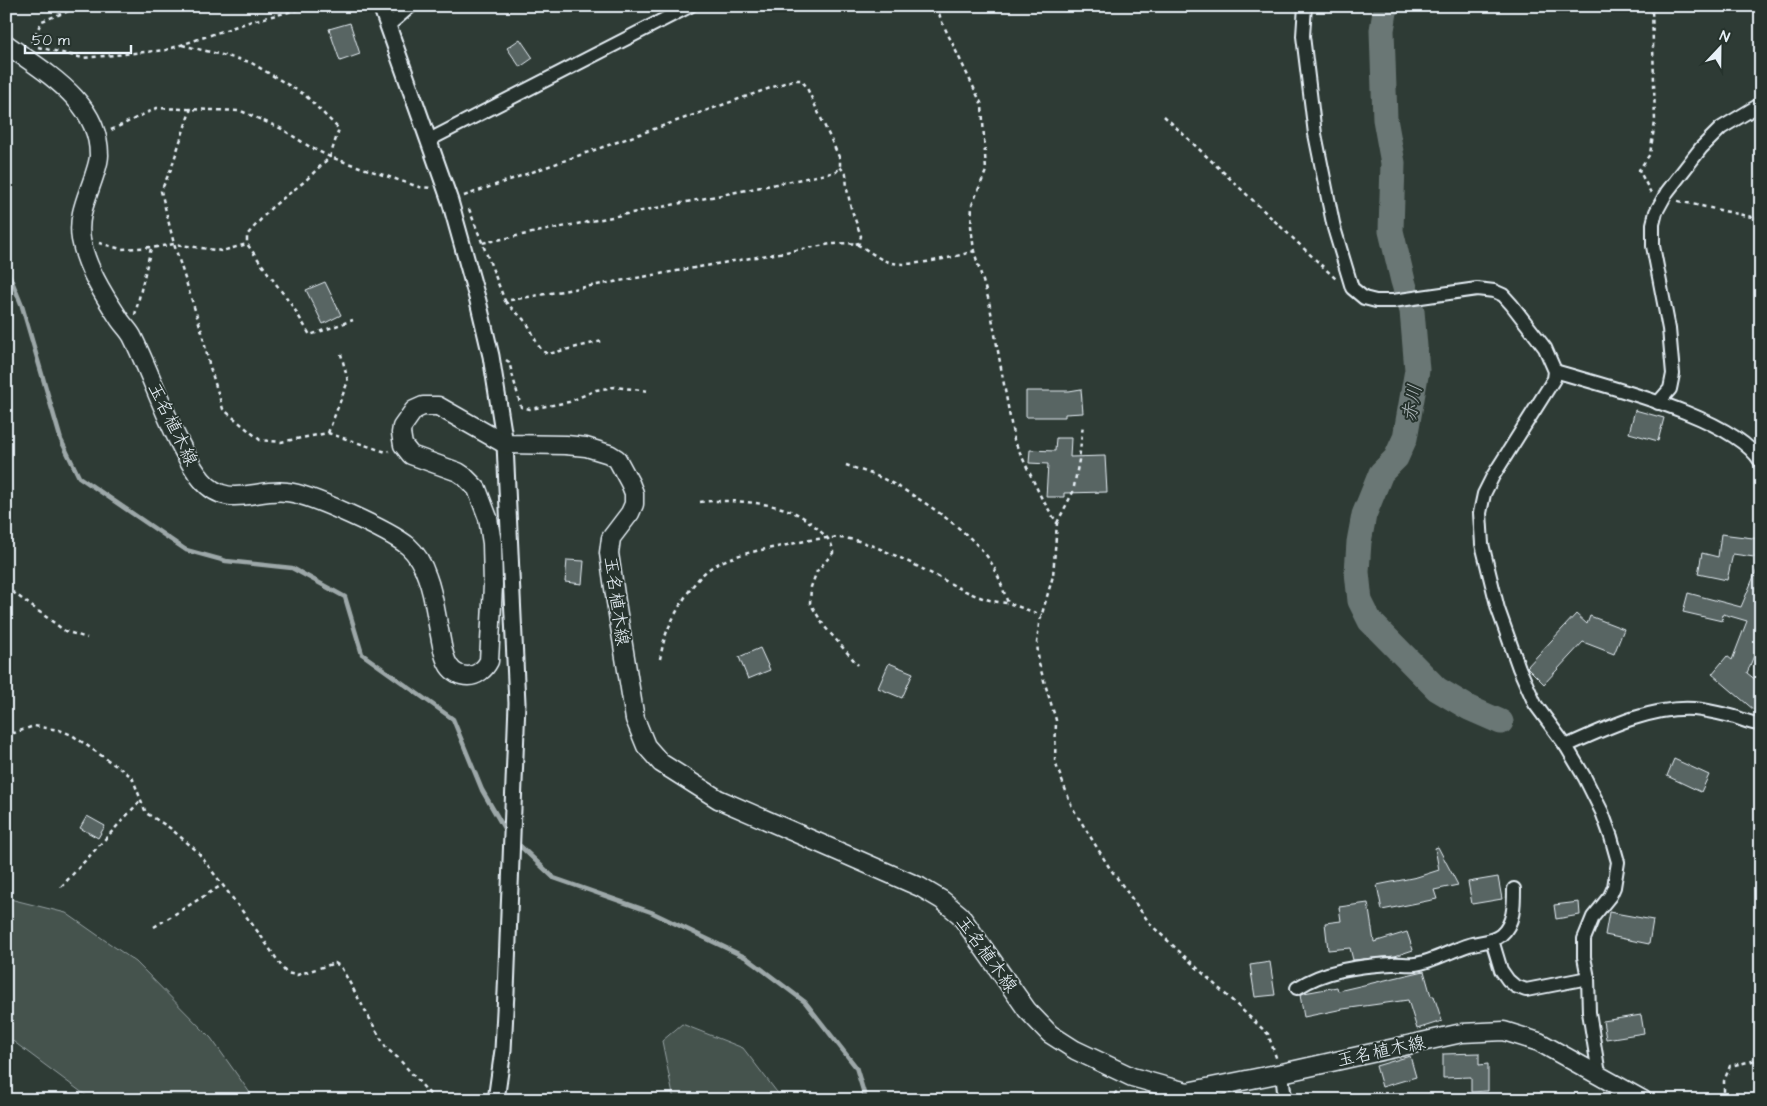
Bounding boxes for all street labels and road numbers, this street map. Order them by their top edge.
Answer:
street label: 玉名植木線 [142,378,204,470]
street label: 玉名植木線 [598,555,635,647]
street label: 玉名植木線 [950,911,1023,998]
street label: 玉名植木線 [1334,1030,1428,1073]

